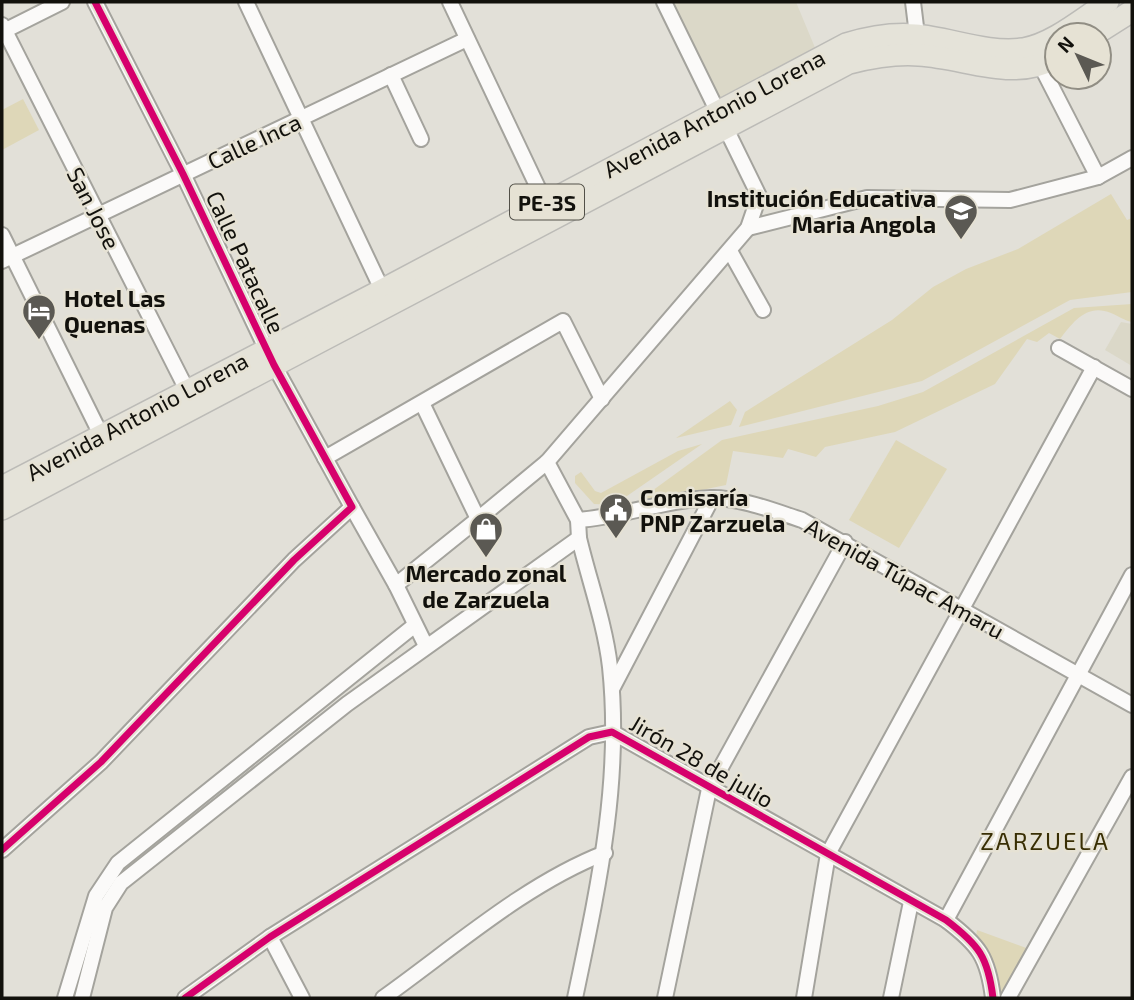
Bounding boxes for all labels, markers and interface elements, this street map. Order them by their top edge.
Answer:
north arrow [1043,21,1113,91]
text: N [1052,31,1078,57]
street label: Avenida Antonio Lorena [599,43,829,183]
street label: Calle Inca [203,107,305,175]
street label: San Jose [61,162,127,254]
road number: PE-3S [510,184,584,220]
place label: Institución Educativa Maria Angola [707,184,936,238]
street label: Calle Patacalle [201,186,291,338]
school or university icon: Institución Educativa Maria Angola [942,192,980,241]
place label: Hotel Las Quenas [64,284,165,339]
hotel icon: Hotel Las Quenas [20,292,58,341]
street label: Avenida Antonio Lorena [22,346,252,486]
place label: Comisaría PNP Zarzuela [640,483,785,537]
public building icon: Comisaría PNP Zarzuela [597,491,635,540]
shop icon: Mercado zonal de Zarzuela [467,510,505,559]
street label: Avenida Túpac Amaru [801,512,1009,644]
place label: Mercado zonal de Zarzuela [406,559,567,613]
street label: Jirón 28 de julio [625,709,779,813]
district label: ZARZUELA [980,826,1110,855]

